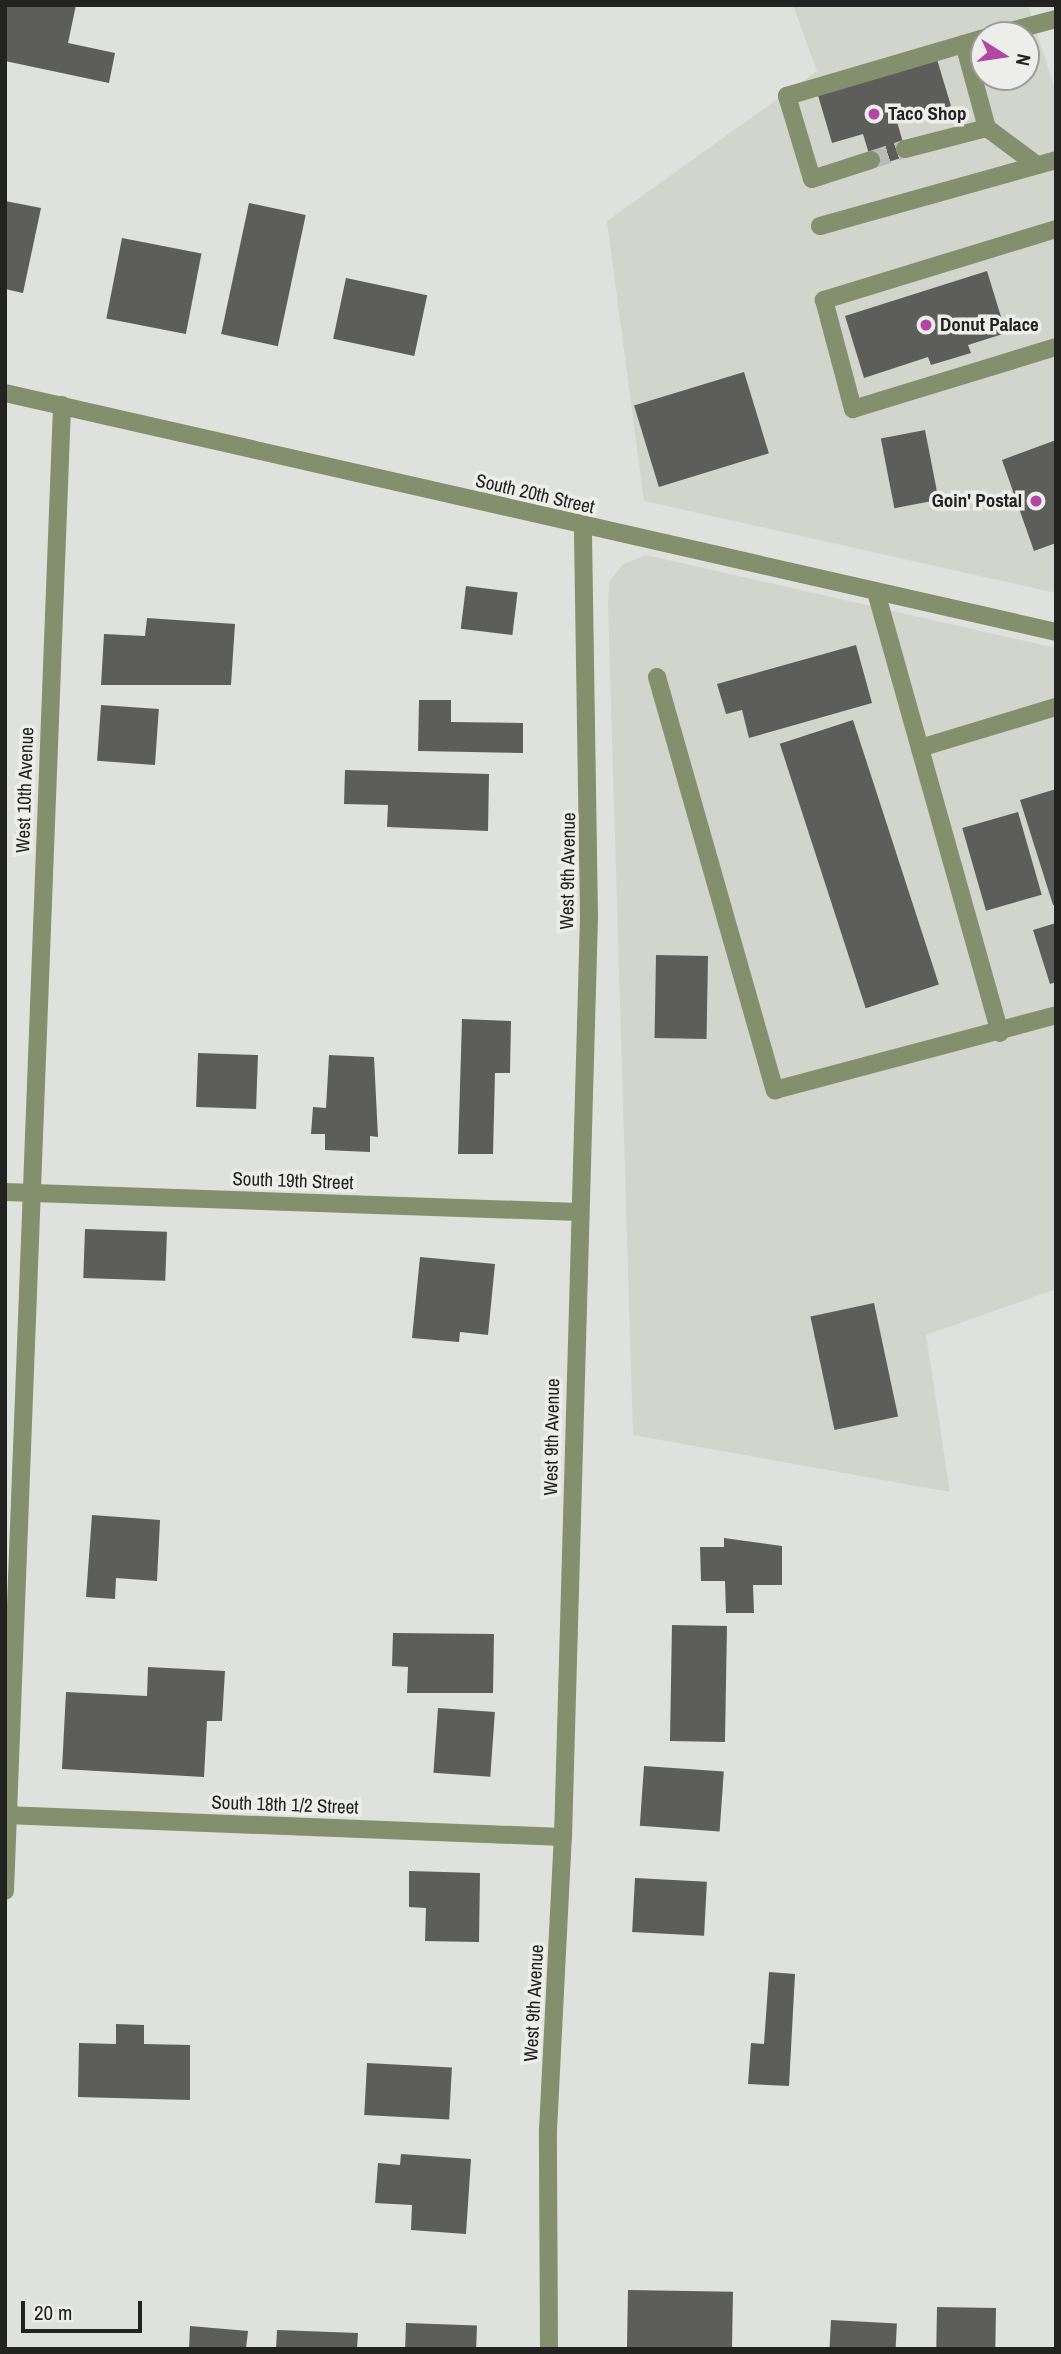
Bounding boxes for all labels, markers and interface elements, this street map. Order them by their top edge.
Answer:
north arrow [970,21,1040,91]
text: N [1010,52,1037,68]
place label: Taco Shop [888,103,967,125]
marker: Taco Shop [866,106,882,122]
place label: Donut Palace [940,314,1039,336]
marker: Donut Palace [918,317,934,333]
street label: South 20th Street [473,469,597,519]
place label: Goin' Postal [932,490,1022,512]
marker: Goin' Postal [1028,493,1044,509]
street label: West 10th Avenue [11,726,39,854]
street label: West 9th Avenue [556,812,580,930]
street label: South 19th Street [232,1167,354,1195]
street label: West 9th Avenue [540,1378,564,1496]
street label: South 18th 1/2 Street [211,1791,359,1819]
street label: West 9th Avenue [520,1943,548,2063]
scale bar [24,2288,145,2332]
text: 20 m [34,2298,72,2327]

